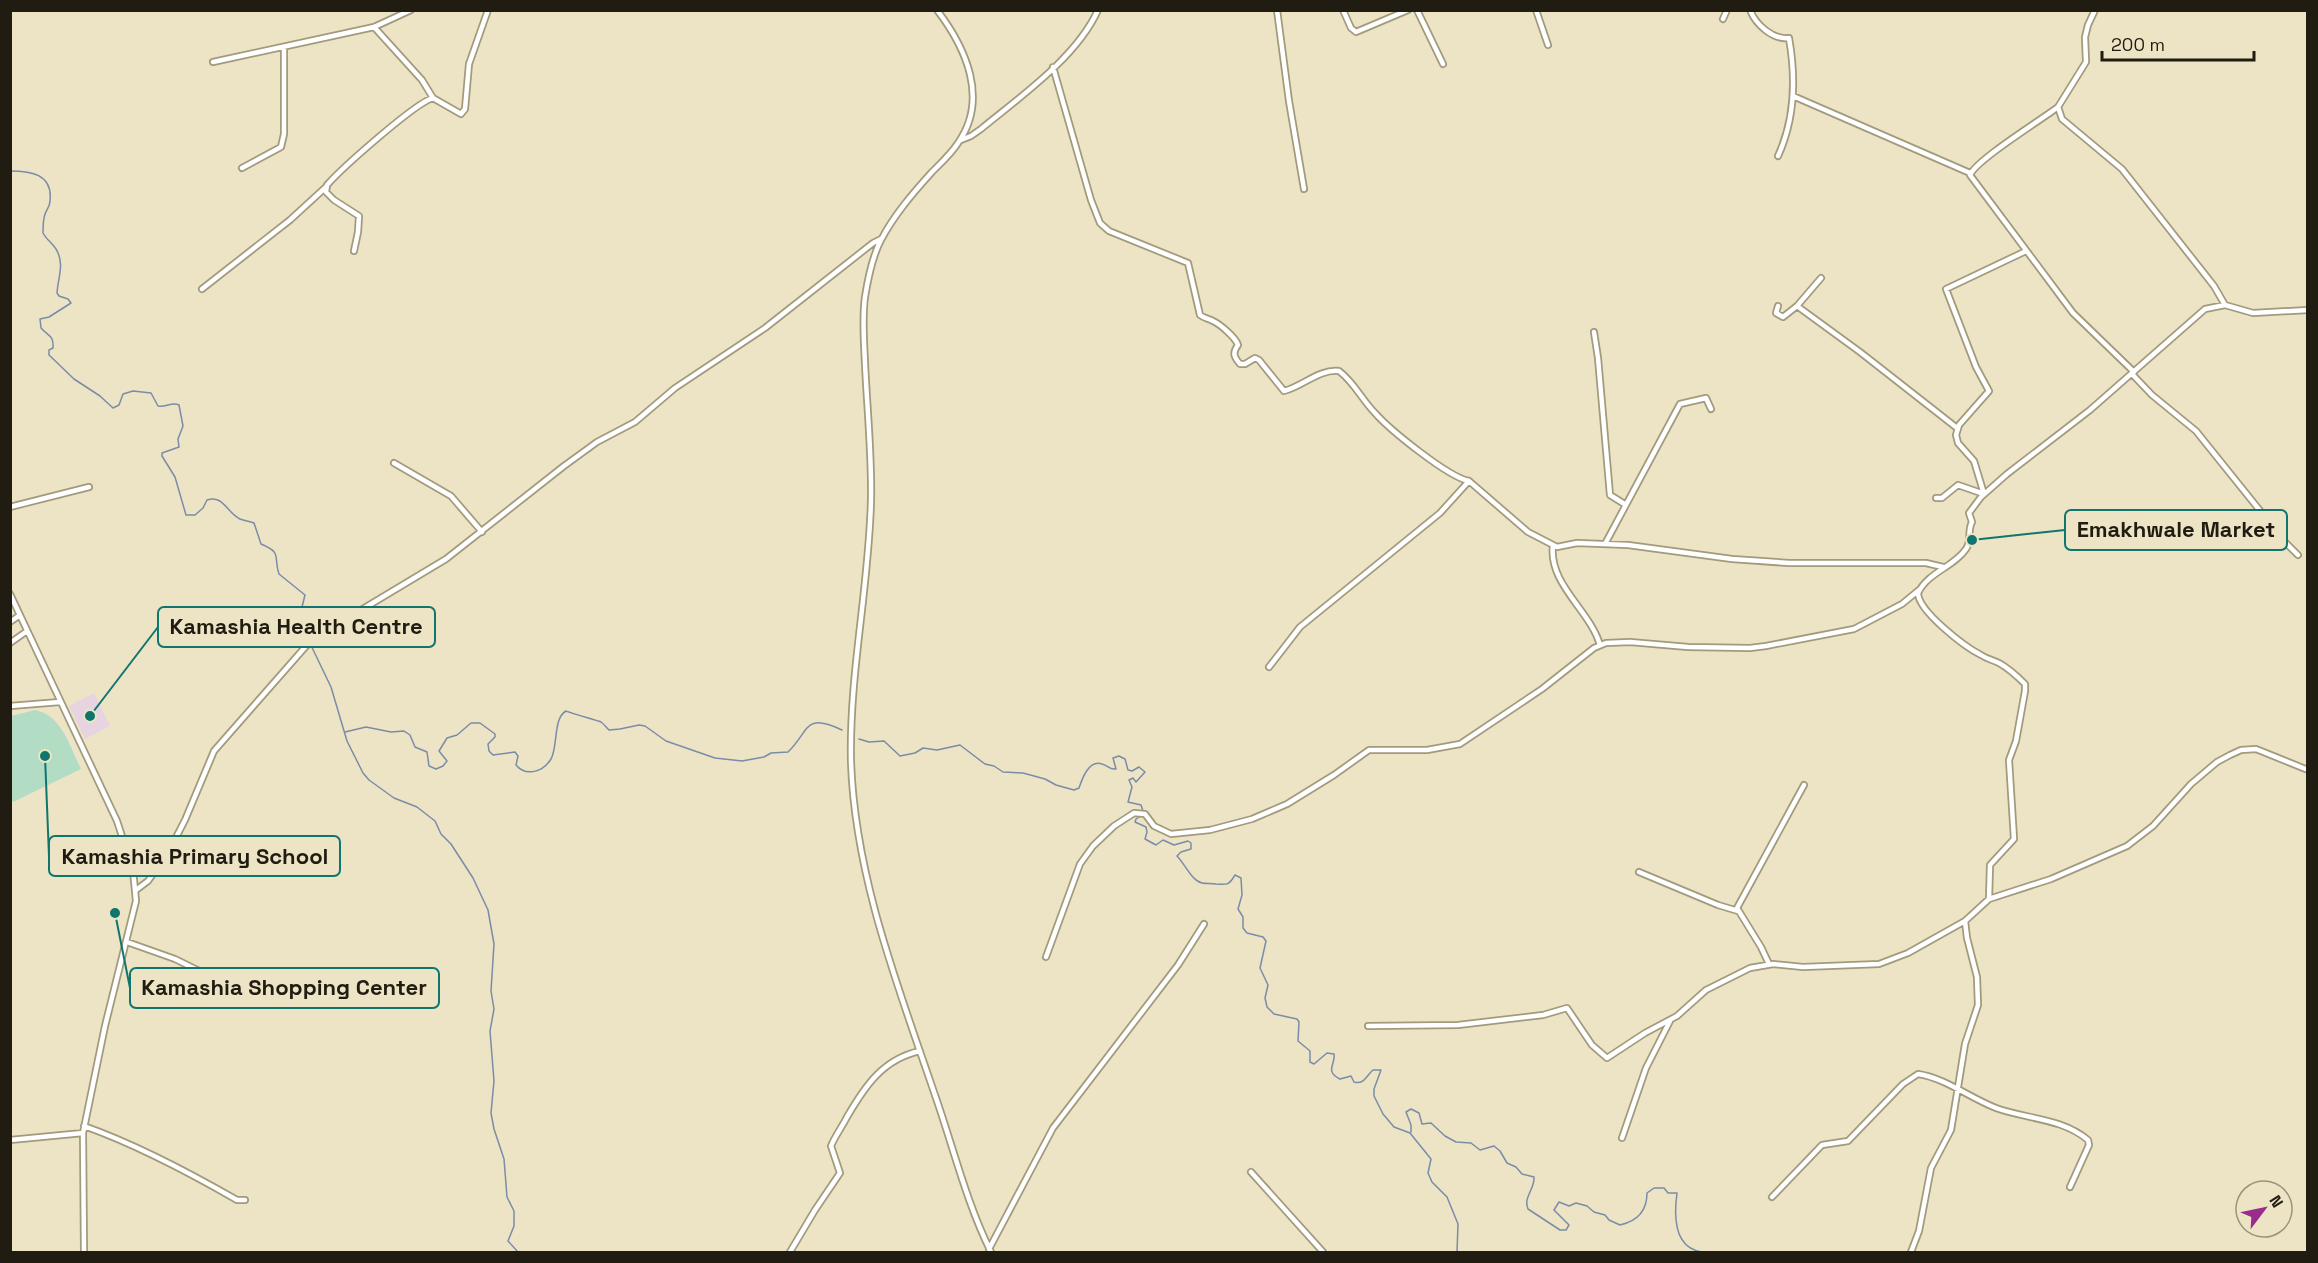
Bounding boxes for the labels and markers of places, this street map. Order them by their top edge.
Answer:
callout: Emakhwale Market [2065,510,2287,550]
callout: Kamashia Health Centre [158,607,435,647]
callout: Kamashia Primary School [49,836,340,876]
callout: Kamashia Shopping Center [130,968,439,1008]

